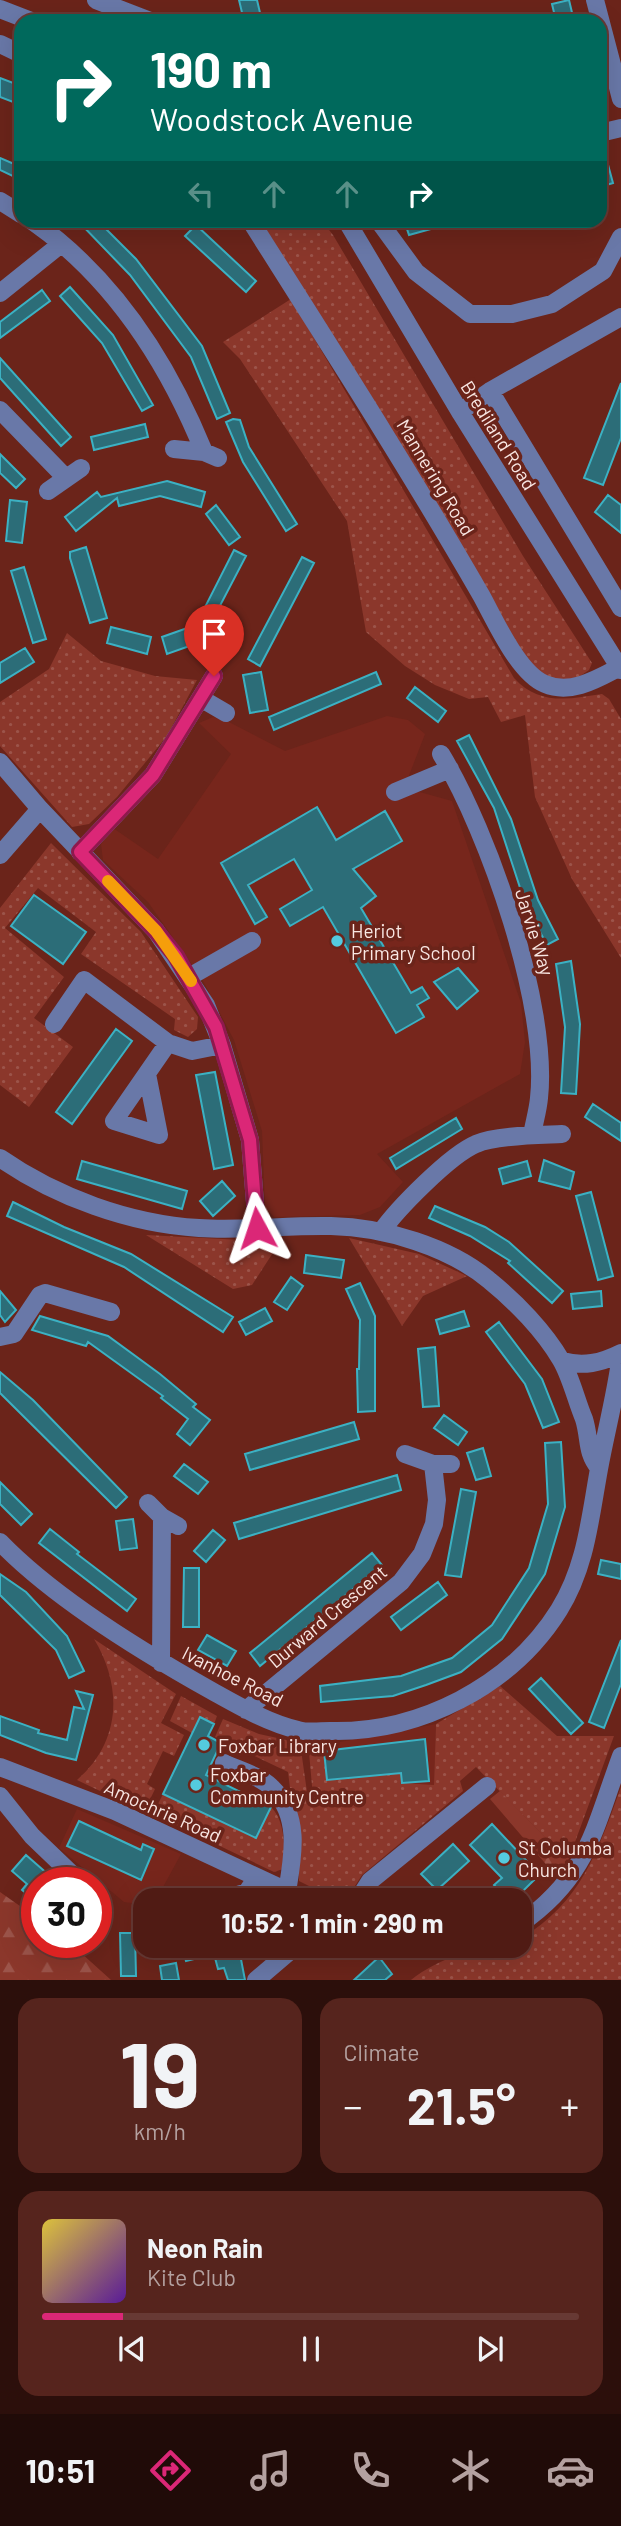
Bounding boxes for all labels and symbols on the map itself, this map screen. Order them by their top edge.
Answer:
street label: Brediland Road [456,376,542,494]
street label: Mannering Road [392,415,480,539]
pin [184,604,244,676]
street label: Jarvie Way [511,886,559,979]
place label: Heriot Primary School [351,919,476,964]
marker: Heriot Primary School [329,933,345,949]
position arrow [220,1191,294,1265]
street label: Durward Crescent [263,1560,391,1672]
street label: Ivanhoe Road [179,1641,287,1711]
place label: Foxbar Library [218,1734,337,1757]
marker: Foxbar Library [196,1737,212,1753]
place label: Foxbar Community Centre [210,1763,364,1808]
street label: Amochrie Road [101,1775,225,1847]
marker: Foxbar Community Centre [188,1777,204,1793]
place label: St Columba Church [518,1836,612,1881]
marker: St Columba Church [496,1850,512,1866]
speed limit sign: 30 [21,1867,112,1958]

